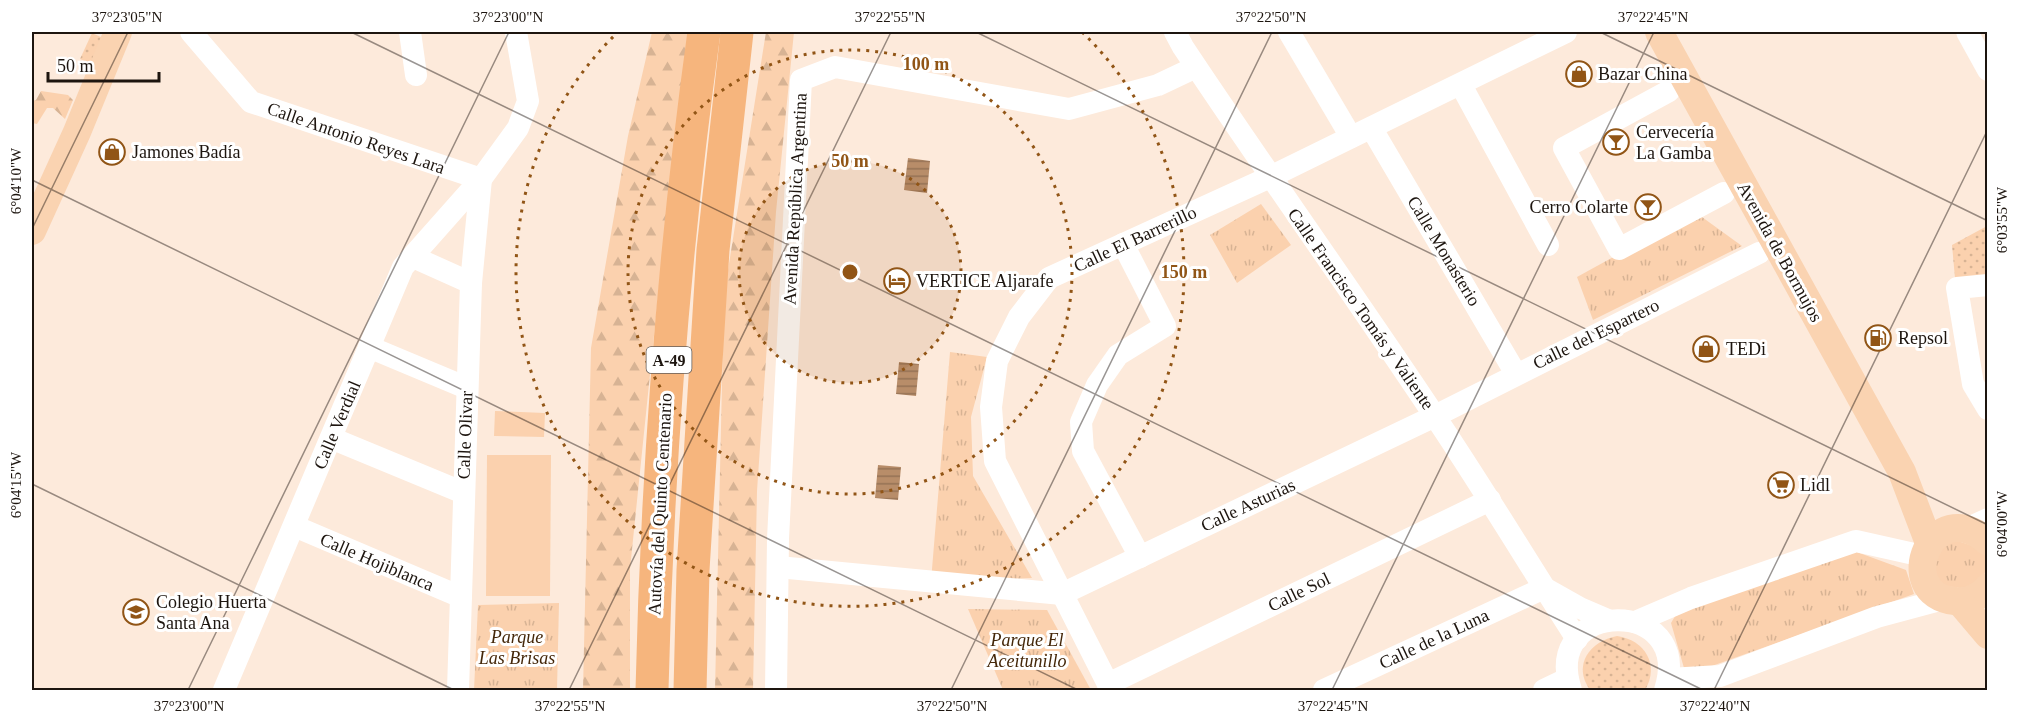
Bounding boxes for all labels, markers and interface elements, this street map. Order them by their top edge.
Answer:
text: 37°23'05"N [92,9,162,25]
text: 37°23'00"N [473,9,543,25]
text: 37°22'55"N [855,9,925,25]
text: 37°22'50"N [1236,9,1306,25]
text: 37°22'45"N [1618,9,1688,25]
scale bar [48,45,159,83]
text: 100 m [903,54,949,74]
text: 50 m [57,56,94,76]
shop icon: Bazar China [1564,59,1594,89]
place label: Bazar China [1598,64,1687,84]
street label: Avenida República Argentina [779,92,811,306]
street label: Calle Antonio Reyes Lara [265,98,447,178]
place label: Cervecería La Gamba [1636,122,1714,163]
bar icon: Cervecería La Gamba [1601,127,1631,157]
shop icon: Jamones Badía [97,137,127,167]
place label: Jamones Badía [132,142,240,162]
text: 6°04'10"W [8,147,24,214]
text: 50 m [831,151,869,171]
street label: Avenida de Bormujos [1733,179,1827,325]
text: 6°03'55"W [1994,186,2010,253]
street label: Calle Monasterio [1403,192,1485,310]
bar icon: Cerro Colarte [1633,192,1663,222]
place label: Cerro Colarte [1530,197,1628,217]
street label: Calle El Barrerillo [1071,202,1199,276]
street label: Calle Francisco Tomás y Valiente [1284,205,1438,413]
centre of rings [840,262,860,282]
text: 150 m [1161,262,1207,282]
hotel icon: VERTICE Aljarafe [882,266,912,296]
place label: VERTICE Aljarafe [916,271,1053,291]
street label: Calle del Espartero [1530,295,1662,373]
fuel station icon: Repsol [1863,323,1893,353]
place label: Repsol [1898,328,1948,348]
shop icon: TEDi [1691,334,1721,364]
place label: TEDi [1726,339,1766,359]
road number: A-49 [646,347,692,373]
street label: Calle Verdial [309,378,365,472]
street label: Calle Olivar [453,390,477,480]
street label: Autovía del Quinto Centenario [644,392,676,616]
text: 6°04'15"W [8,451,24,518]
supermarket icon: Lidl [1766,470,1796,500]
street label: Calle Asturias [1198,474,1298,536]
place label: Lidl [1800,475,1830,495]
text: 6°04'00"W [1994,490,2010,557]
street label: Calle Hojiblanca [317,529,437,595]
street label: Calle Sol [1265,568,1333,616]
place label: Colegio Huerta Santa Ana [156,592,266,633]
school or university icon: Colegio Huerta Santa Ana [121,597,151,627]
street label: Calle de la Luna [1376,605,1492,673]
park label: Parque Las Brisas [478,627,555,668]
park label: Parque El Aceitunillo [987,630,1066,671]
text: 37°23'00"N [154,698,224,714]
text: 37°22'55"N [535,698,605,714]
text: 37°22'50"N [917,698,987,714]
text: 37°22'45"N [1298,698,1368,714]
text: 37°22'40"N [1680,698,1750,714]

